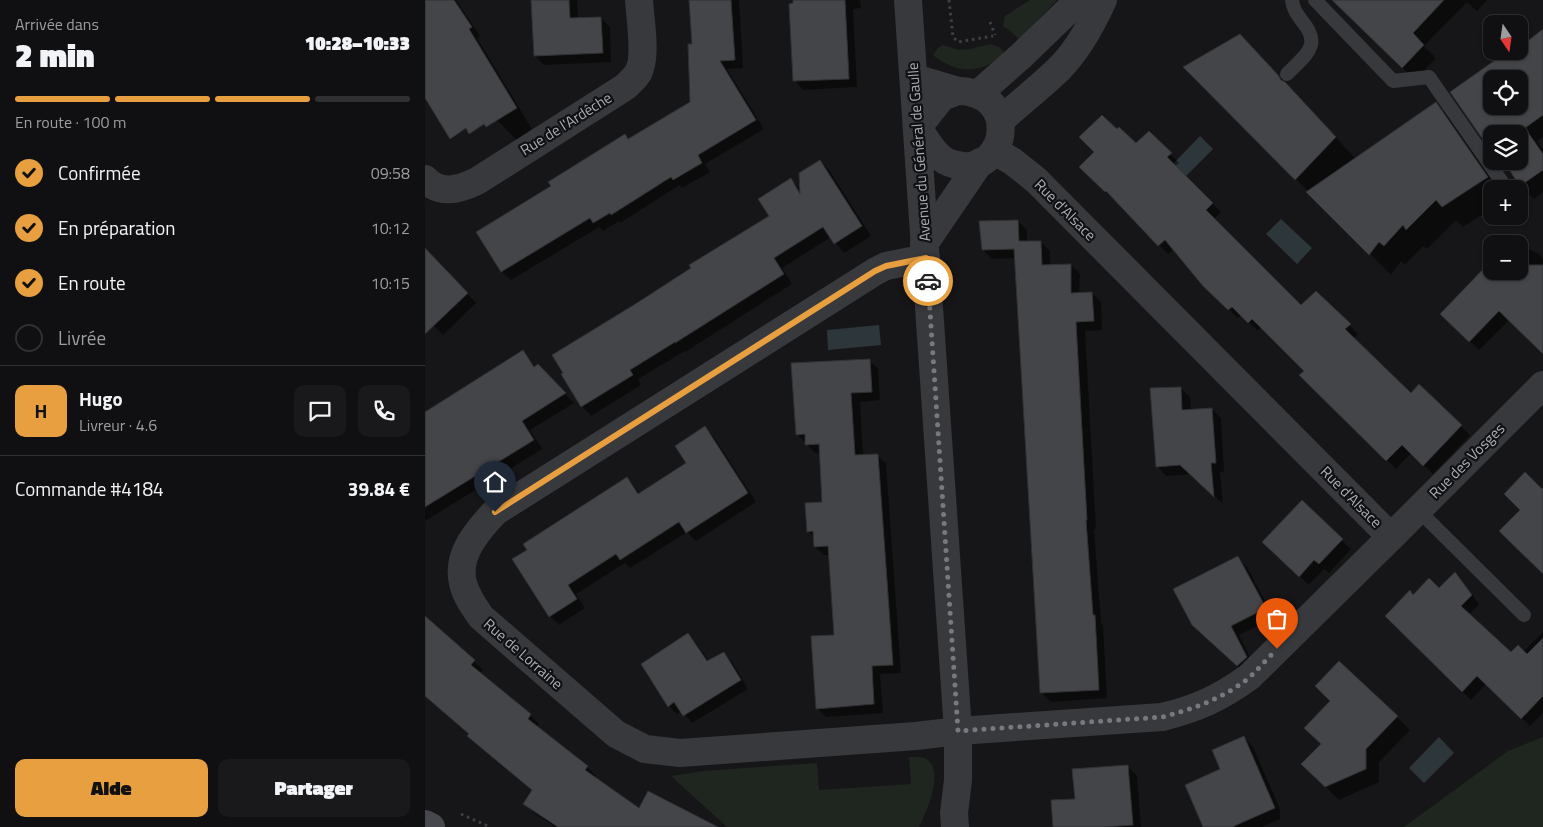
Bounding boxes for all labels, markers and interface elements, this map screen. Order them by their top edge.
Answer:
text: Arrivée dans [15,12,99,36]
north arrow [1483,15,1527,60]
map controls [1483,15,1528,280]
text: 10:28–10:33 [305,28,410,57]
text: 2 min [15,31,95,79]
street label: Avenue du Général de Gaulle [901,62,936,242]
button: locate [1483,70,1528,115]
street label: Rue de l'Ardêche [515,86,616,161]
text: En route · 100 m [15,110,126,134]
button: layers [1483,125,1528,170]
text: Confirmée [58,158,140,187]
icon: check [15,159,43,187]
text: 09:58 [371,161,410,185]
street label: Rue d'Alsace [1029,173,1102,246]
button: + [1483,180,1528,225]
text: En préparation [58,213,176,242]
icon: check [15,214,43,242]
text: 10:12 [371,216,410,240]
button: − [1483,235,1528,280]
courier [903,256,953,306]
icon: car [914,267,942,295]
text: En route [58,268,126,297]
icon: check [15,269,43,297]
text: 10:15 [371,271,410,295]
text: Livrée [58,323,106,352]
text: Hugo [79,384,123,413]
button: chat [294,385,346,437]
button: phone [358,385,410,437]
text: H [35,396,47,425]
text: Livreur · 4.6 [79,413,157,437]
street label: Rue des Vosges [1423,417,1510,504]
street label: Rue d'Alsace [1315,460,1388,533]
pin [474,461,516,512]
icon: home [481,468,509,496]
text: Commande #4184 [15,474,164,503]
text: 39.84 € [348,474,410,503]
pin [1256,598,1298,649]
icon: bag [1263,605,1291,633]
street label: Rue de Lorraine [479,613,568,695]
button: Aide [15,759,208,817]
button: Partager [218,759,410,817]

